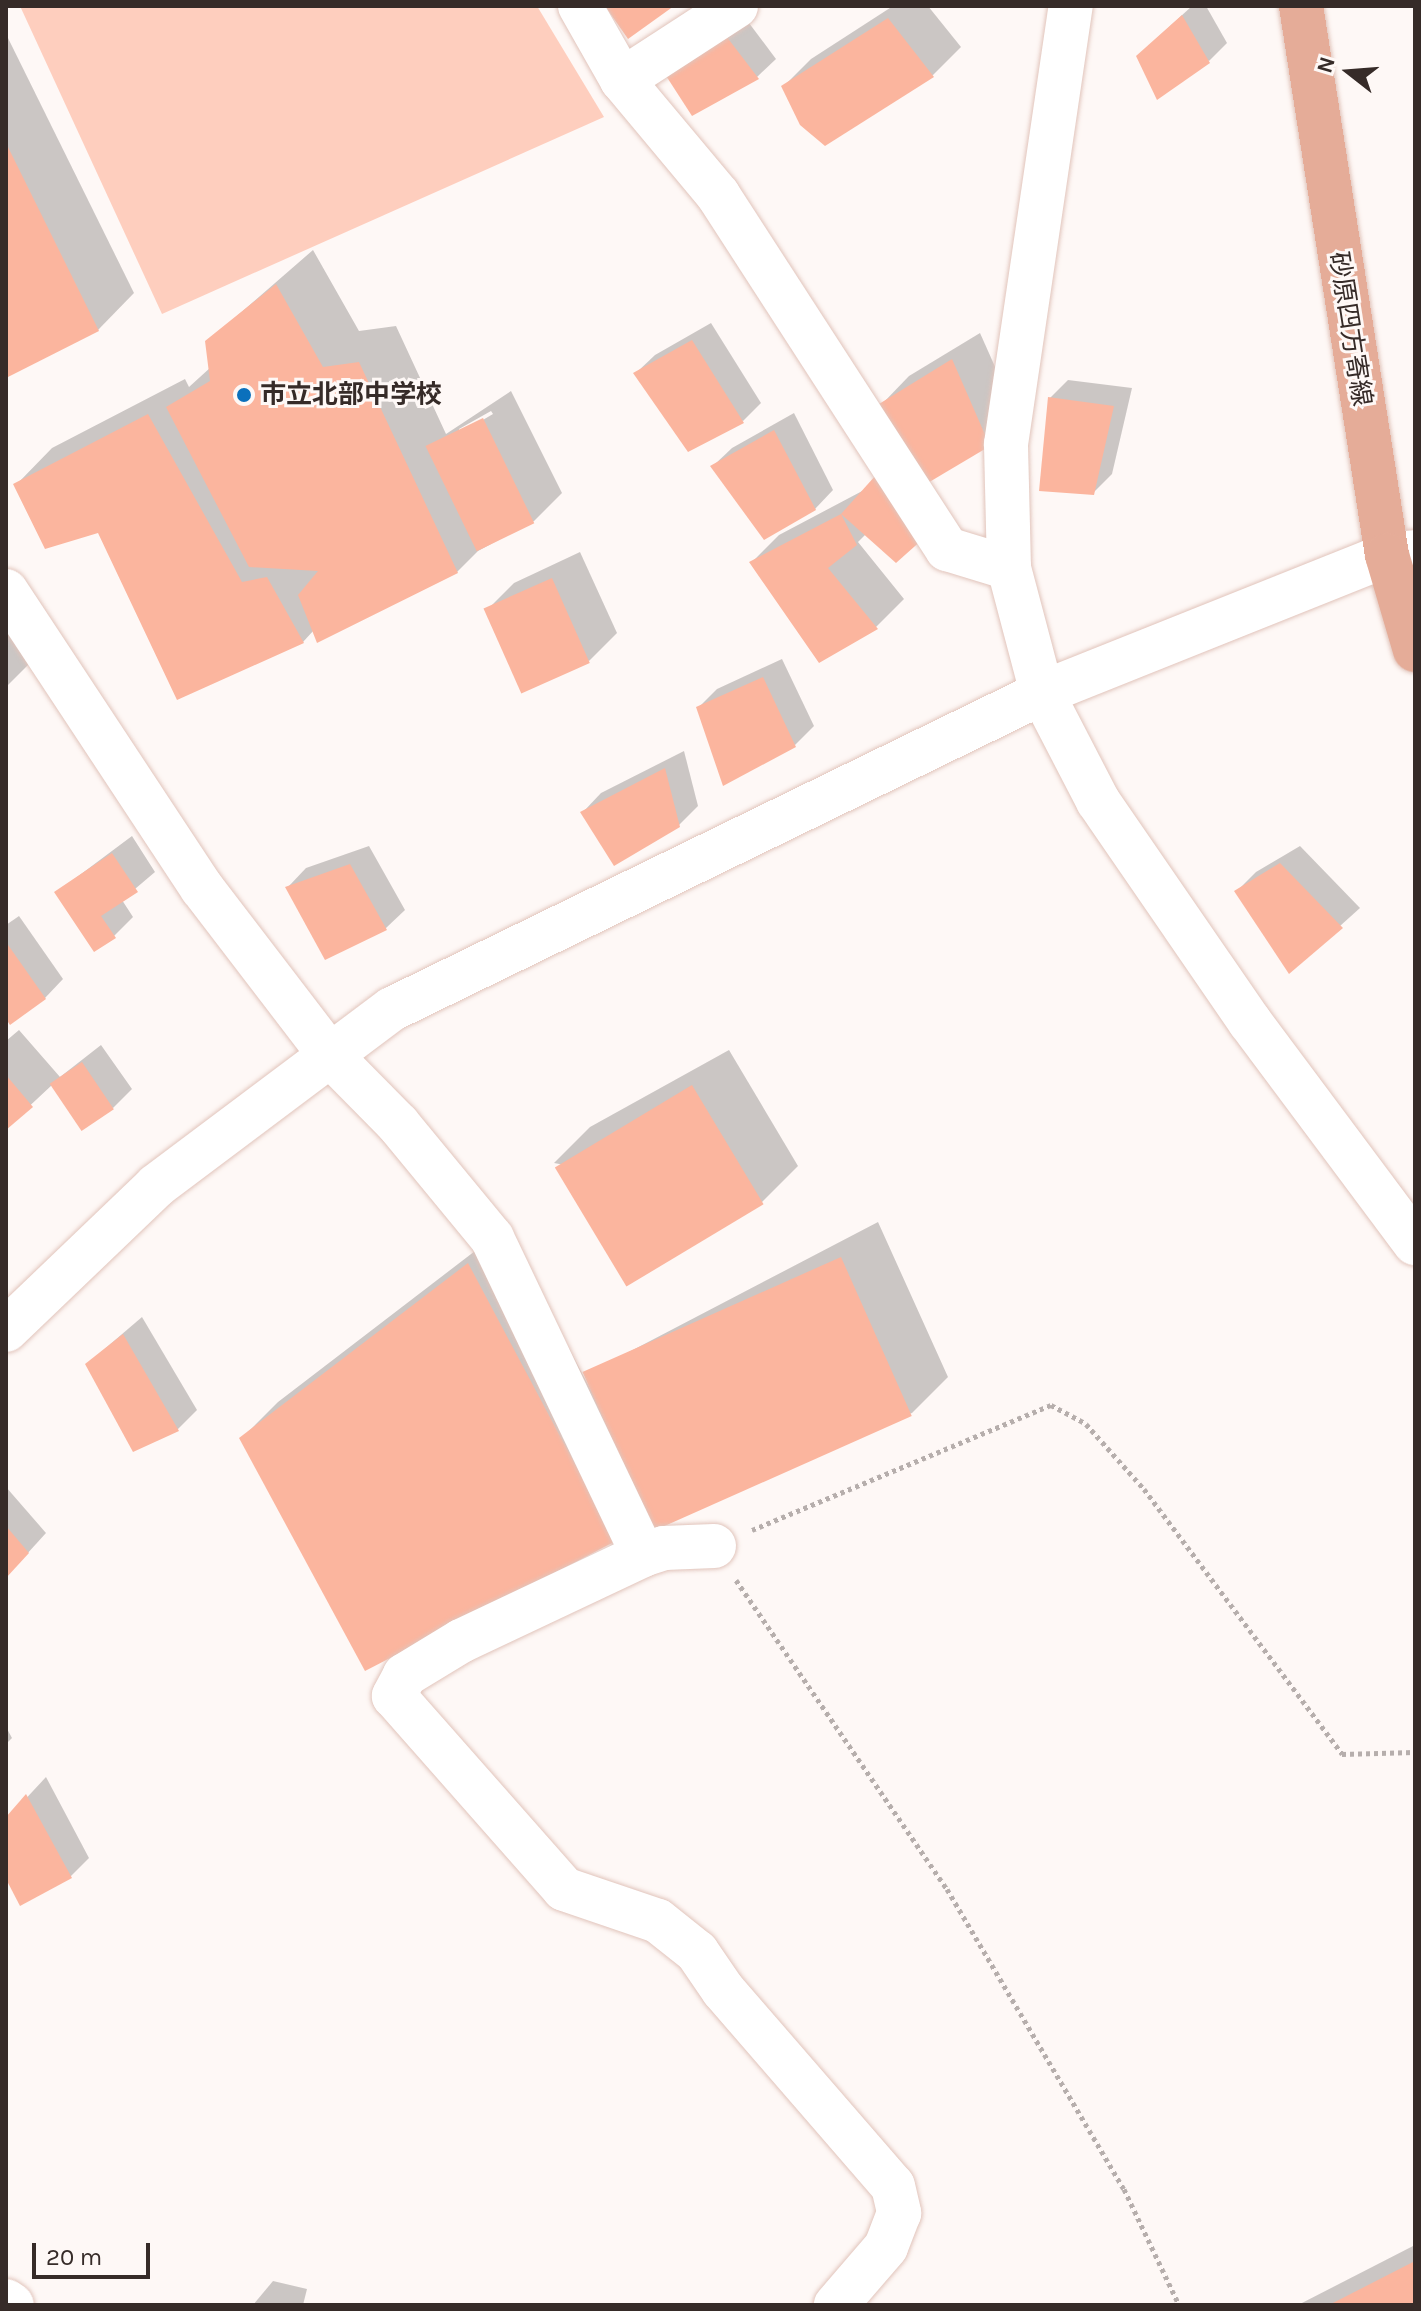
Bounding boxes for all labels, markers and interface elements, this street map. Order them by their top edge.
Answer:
north arrow [1309,32,1389,112]
text: N [1311,54,1341,76]
street label: 砂原四方寄線 [1322,250,1378,408]
place label: 市立北部中学校 [260,379,442,411]
marker: 市立北部中学校 [235,386,253,404]
scale bar [36,2227,154,2277]
text: 20 m [46,2243,102,2271]

